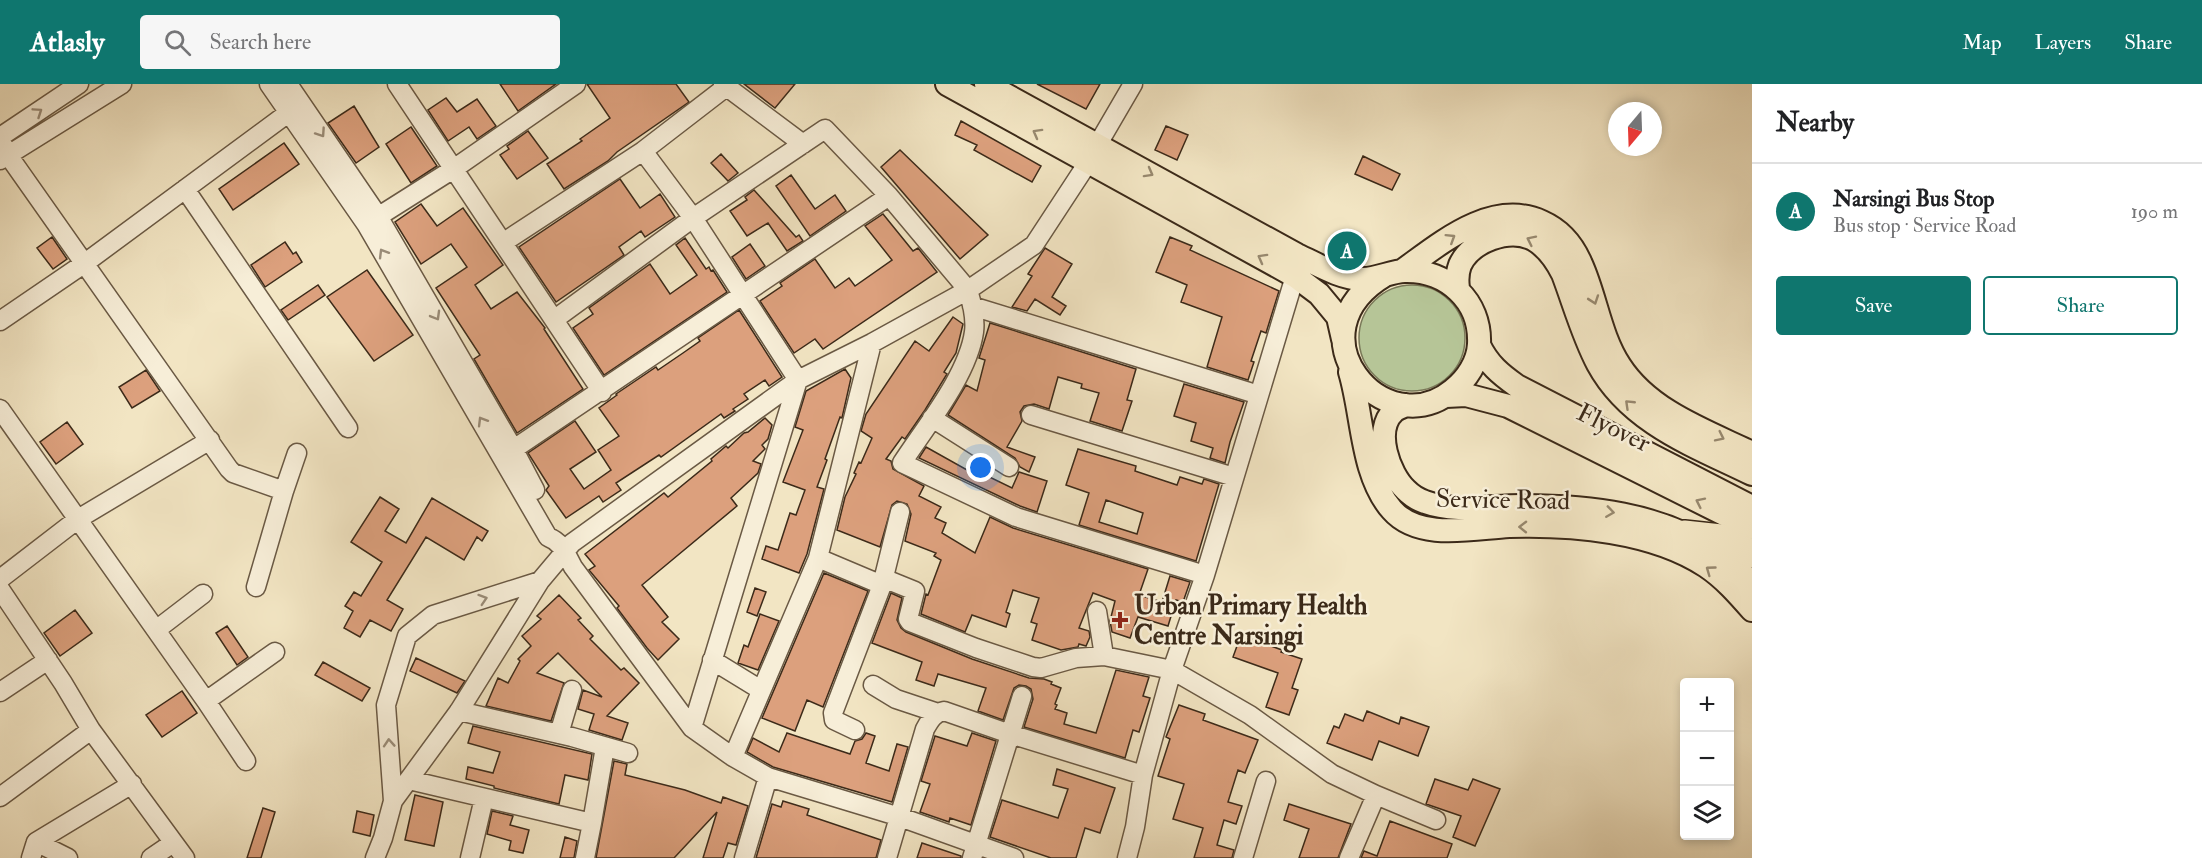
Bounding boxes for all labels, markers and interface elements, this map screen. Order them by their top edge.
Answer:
search box [140,15,560,69]
text: Atlasly [30,25,104,60]
icon: search [161,26,194,59]
text: Search here [209,28,311,56]
text: Map [1962,29,2002,56]
text: Layers [2035,29,2091,56]
text: Share [2124,29,2172,56]
north arrow [1608,102,1662,156]
text: Nearby [1776,107,1854,139]
one-way arrow [31,108,42,119]
one-way arrow [313,127,325,137]
one-way arrow [1033,129,1044,140]
one-way arrow [1143,166,1153,177]
text: Narsingi Bus Stop [1833,185,1994,213]
text: A [1789,199,1802,224]
text: 190 m [2131,199,2178,224]
text: Bus stop · Service Road [1833,213,2016,238]
pin: A [1328,228,1366,274]
one-way arrow [1445,233,1455,245]
one-way arrow [1526,236,1537,248]
one-way arrow [379,249,390,259]
one-way arrow [1258,253,1268,265]
button: Save [1776,276,1971,335]
button: Share [1983,276,2178,335]
one-way arrow [1587,294,1600,305]
one-way arrow [428,309,440,320]
street label: Flyover [1572,396,1656,460]
one-way arrow [1625,400,1635,411]
one-way arrow [478,417,489,427]
one-way arrow [1713,430,1724,442]
your location [966,453,995,482]
street label: Service Road [1435,483,1571,517]
one-way arrow [1695,497,1706,509]
one-way arrow [1606,505,1615,517]
one-way arrow [1519,520,1528,533]
one-way arrow [1705,566,1716,577]
place label: Urban Primary Health Centre Narsingi [1134,590,1368,653]
one-way arrow [477,594,488,606]
marker: Urban Primary Health Centre Narsingi [1111,611,1129,629]
map controls [1680,678,1734,840]
button: + [1680,678,1734,732]
button: − [1680,732,1734,786]
one-way arrow [383,738,396,747]
button: layers [1680,786,1734,840]

